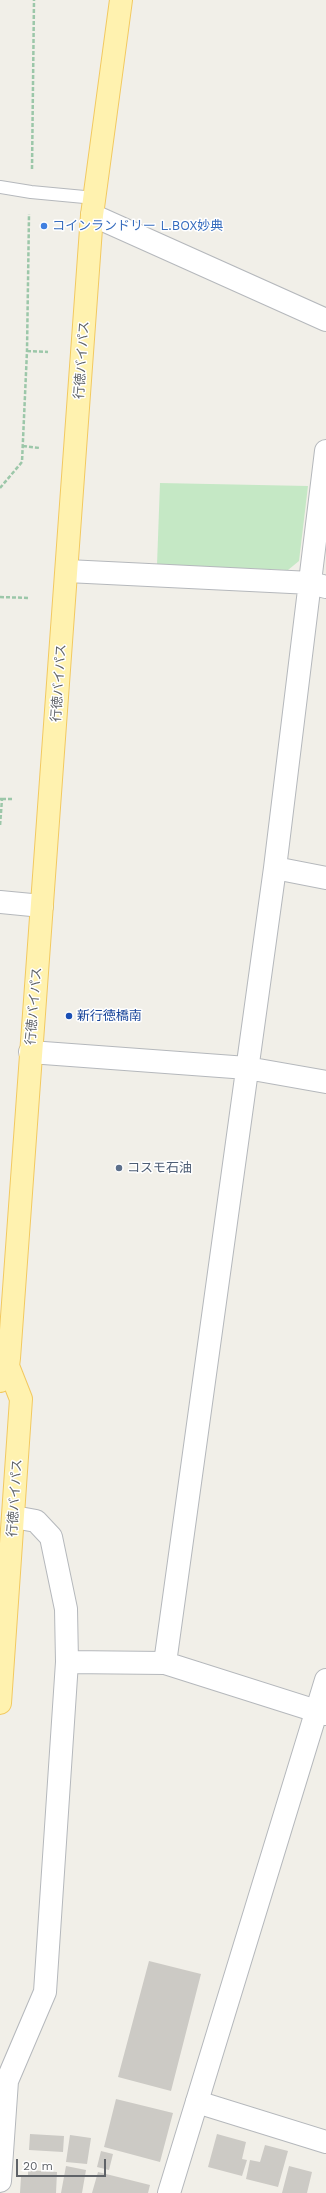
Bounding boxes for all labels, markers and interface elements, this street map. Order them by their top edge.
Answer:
place label: コインランドリー L.BOX妙典 [52,218,223,234]
marker: コインランドリー L.BOX妙典 [39,221,49,231]
street label: 行徳バイパス [71,321,93,399]
street label: 行徳バイパス [48,644,70,722]
street label: 行徳バイパス [23,966,45,1046]
place label: 新行徳橋南 [77,1008,142,1024]
marker: 新行徳橋南 [64,1011,74,1021]
place label: コスモ石油 [127,1160,192,1176]
marker: コスモ石油 [114,1163,124,1173]
street label: 行徳バイパス [4,1459,26,1537]
scale bar [18,2151,108,2177]
text: 20 m [23,2159,53,2173]

